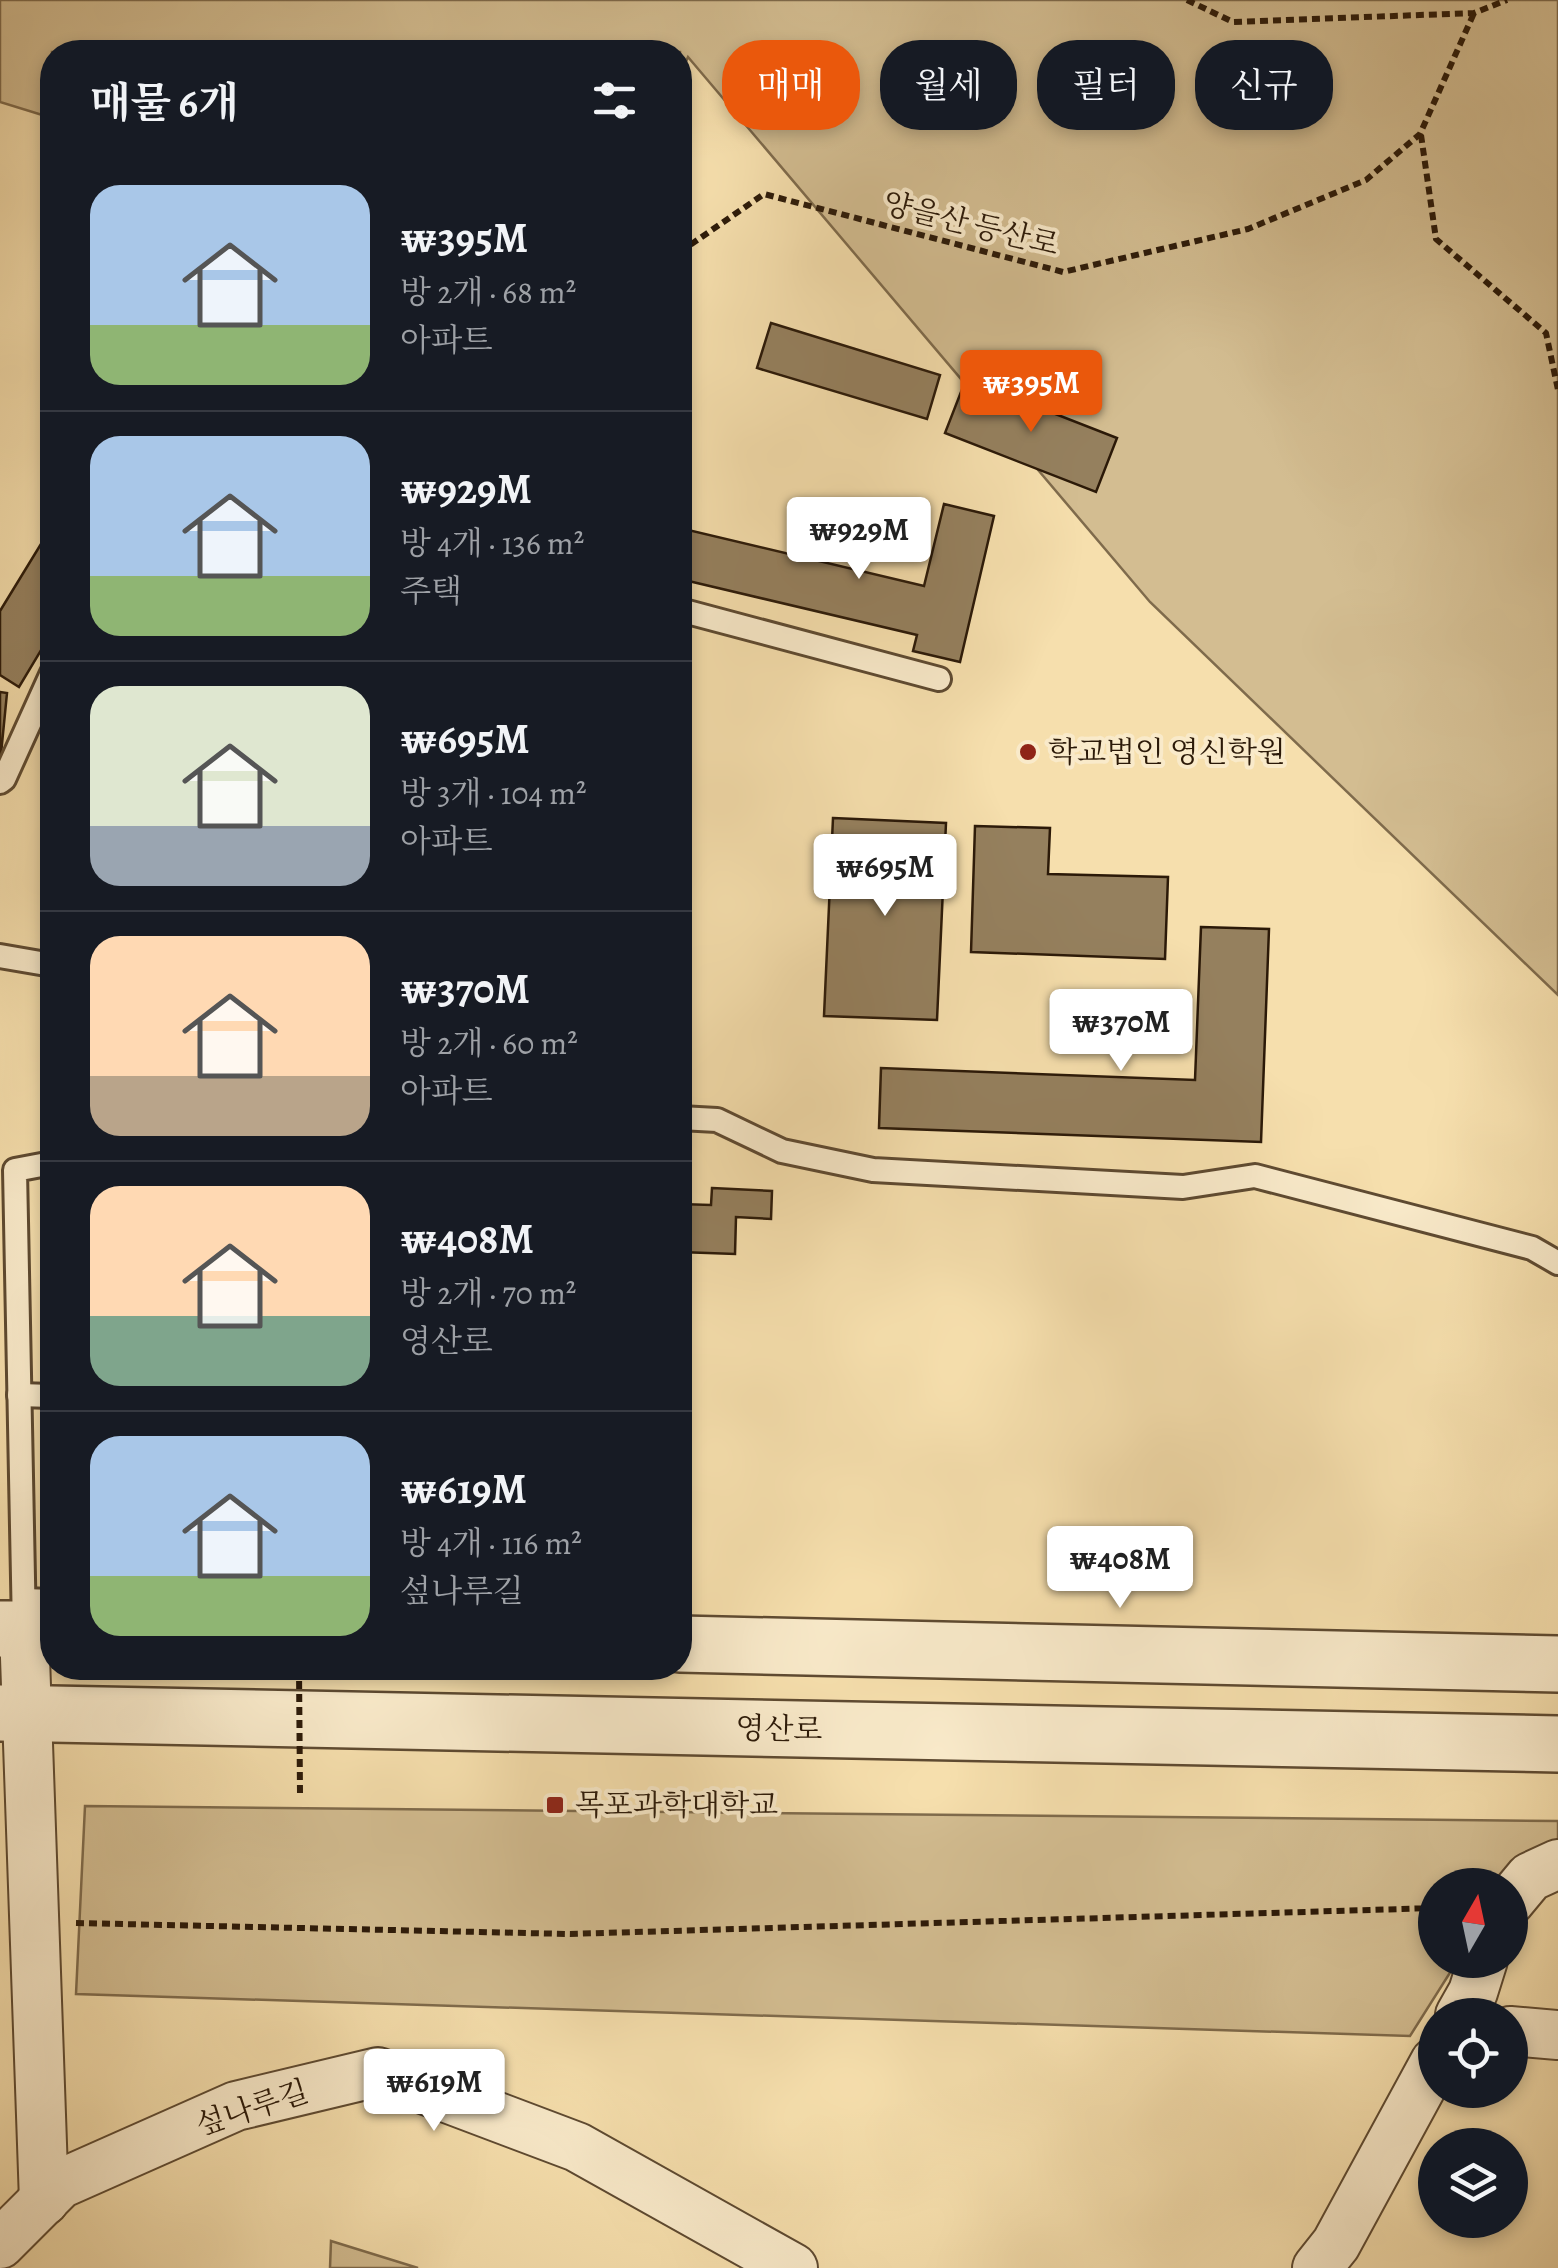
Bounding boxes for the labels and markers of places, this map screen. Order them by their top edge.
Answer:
pin: ₩395M [961,350,1101,435]
pin: ₩929M [789,497,929,582]
place label: 학교법인 영신학원 [1048,732,1286,772]
marker: 학교법인 영신학원 [1017,741,1039,763]
pin: ₩695M [815,834,955,919]
pin: ₩370M [1051,989,1191,1074]
pin: ₩408M [1050,1526,1190,1611]
place label: 목포과학대학교 [575,1785,778,1825]
marker: 목포과학대학교 [544,1794,566,1816]
pin: ₩619M [364,2049,504,2134]

